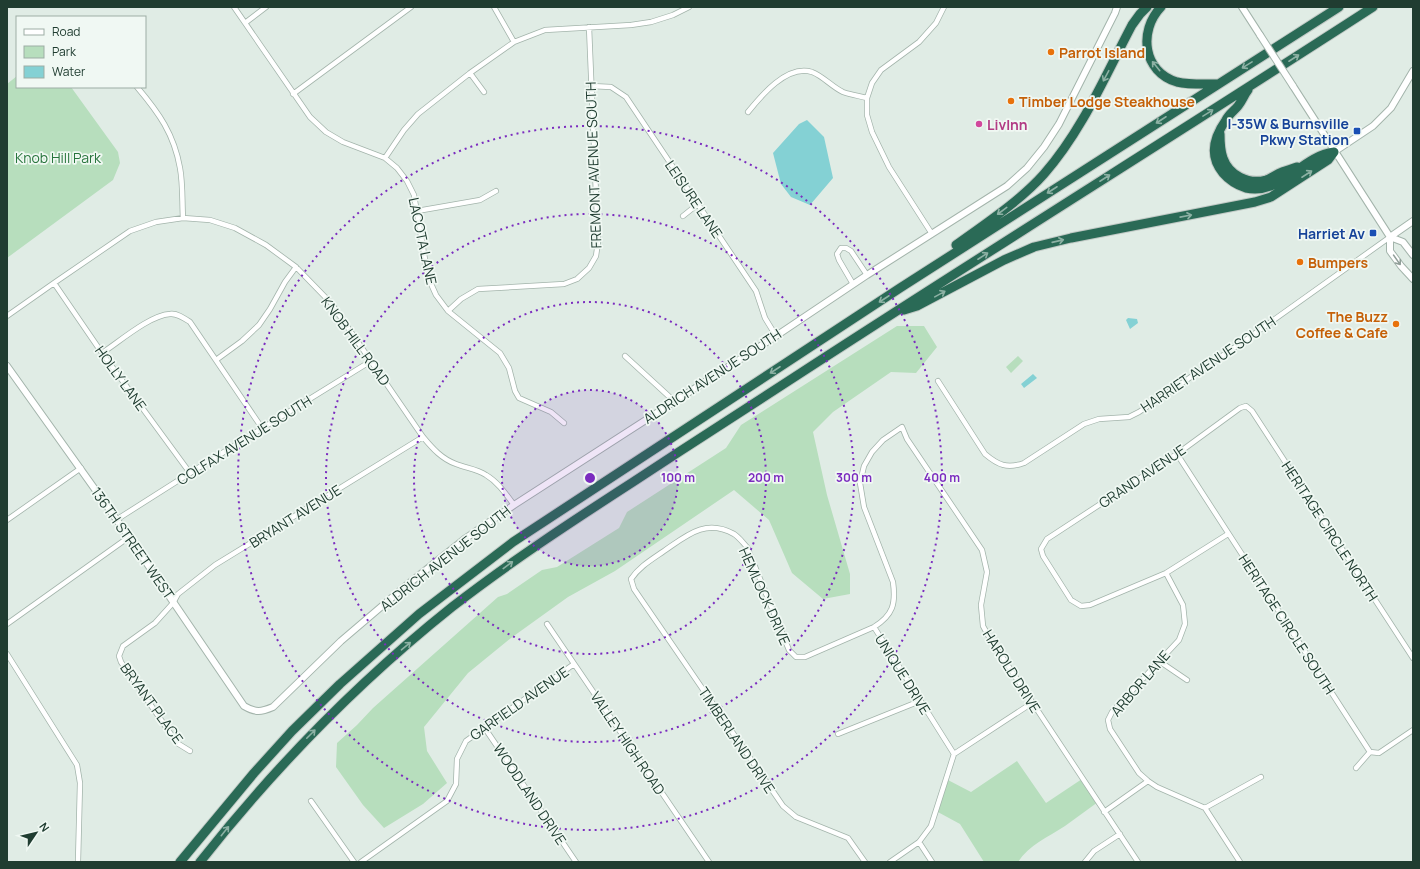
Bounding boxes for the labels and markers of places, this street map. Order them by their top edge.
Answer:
place label: Parrot Island [1059,43,1145,62]
marker: Parrot Island [1046,47,1056,57]
place label: Timber Lodge Steakhouse [1019,92,1195,111]
marker: Timber Lodge Steakhouse [1006,96,1016,106]
place label: I-35W & Burnsville Pkwy Station [1228,114,1349,149]
place label: LivInn [987,115,1028,134]
marker: LivInn [974,119,984,129]
marker: I-35W & Burnsville Pkwy Station [1352,126,1362,136]
place label: Harriet Av [1298,224,1365,243]
marker: Harriet Av [1368,228,1378,238]
place label: Bumpers [1308,253,1369,272]
marker: Bumpers [1295,257,1305,267]
place label: The Buzz Coffee & Cafe [1296,307,1388,342]
marker: The Buzz Coffee & Cafe [1391,319,1401,329]
centre of rings [583,471,597,485]

